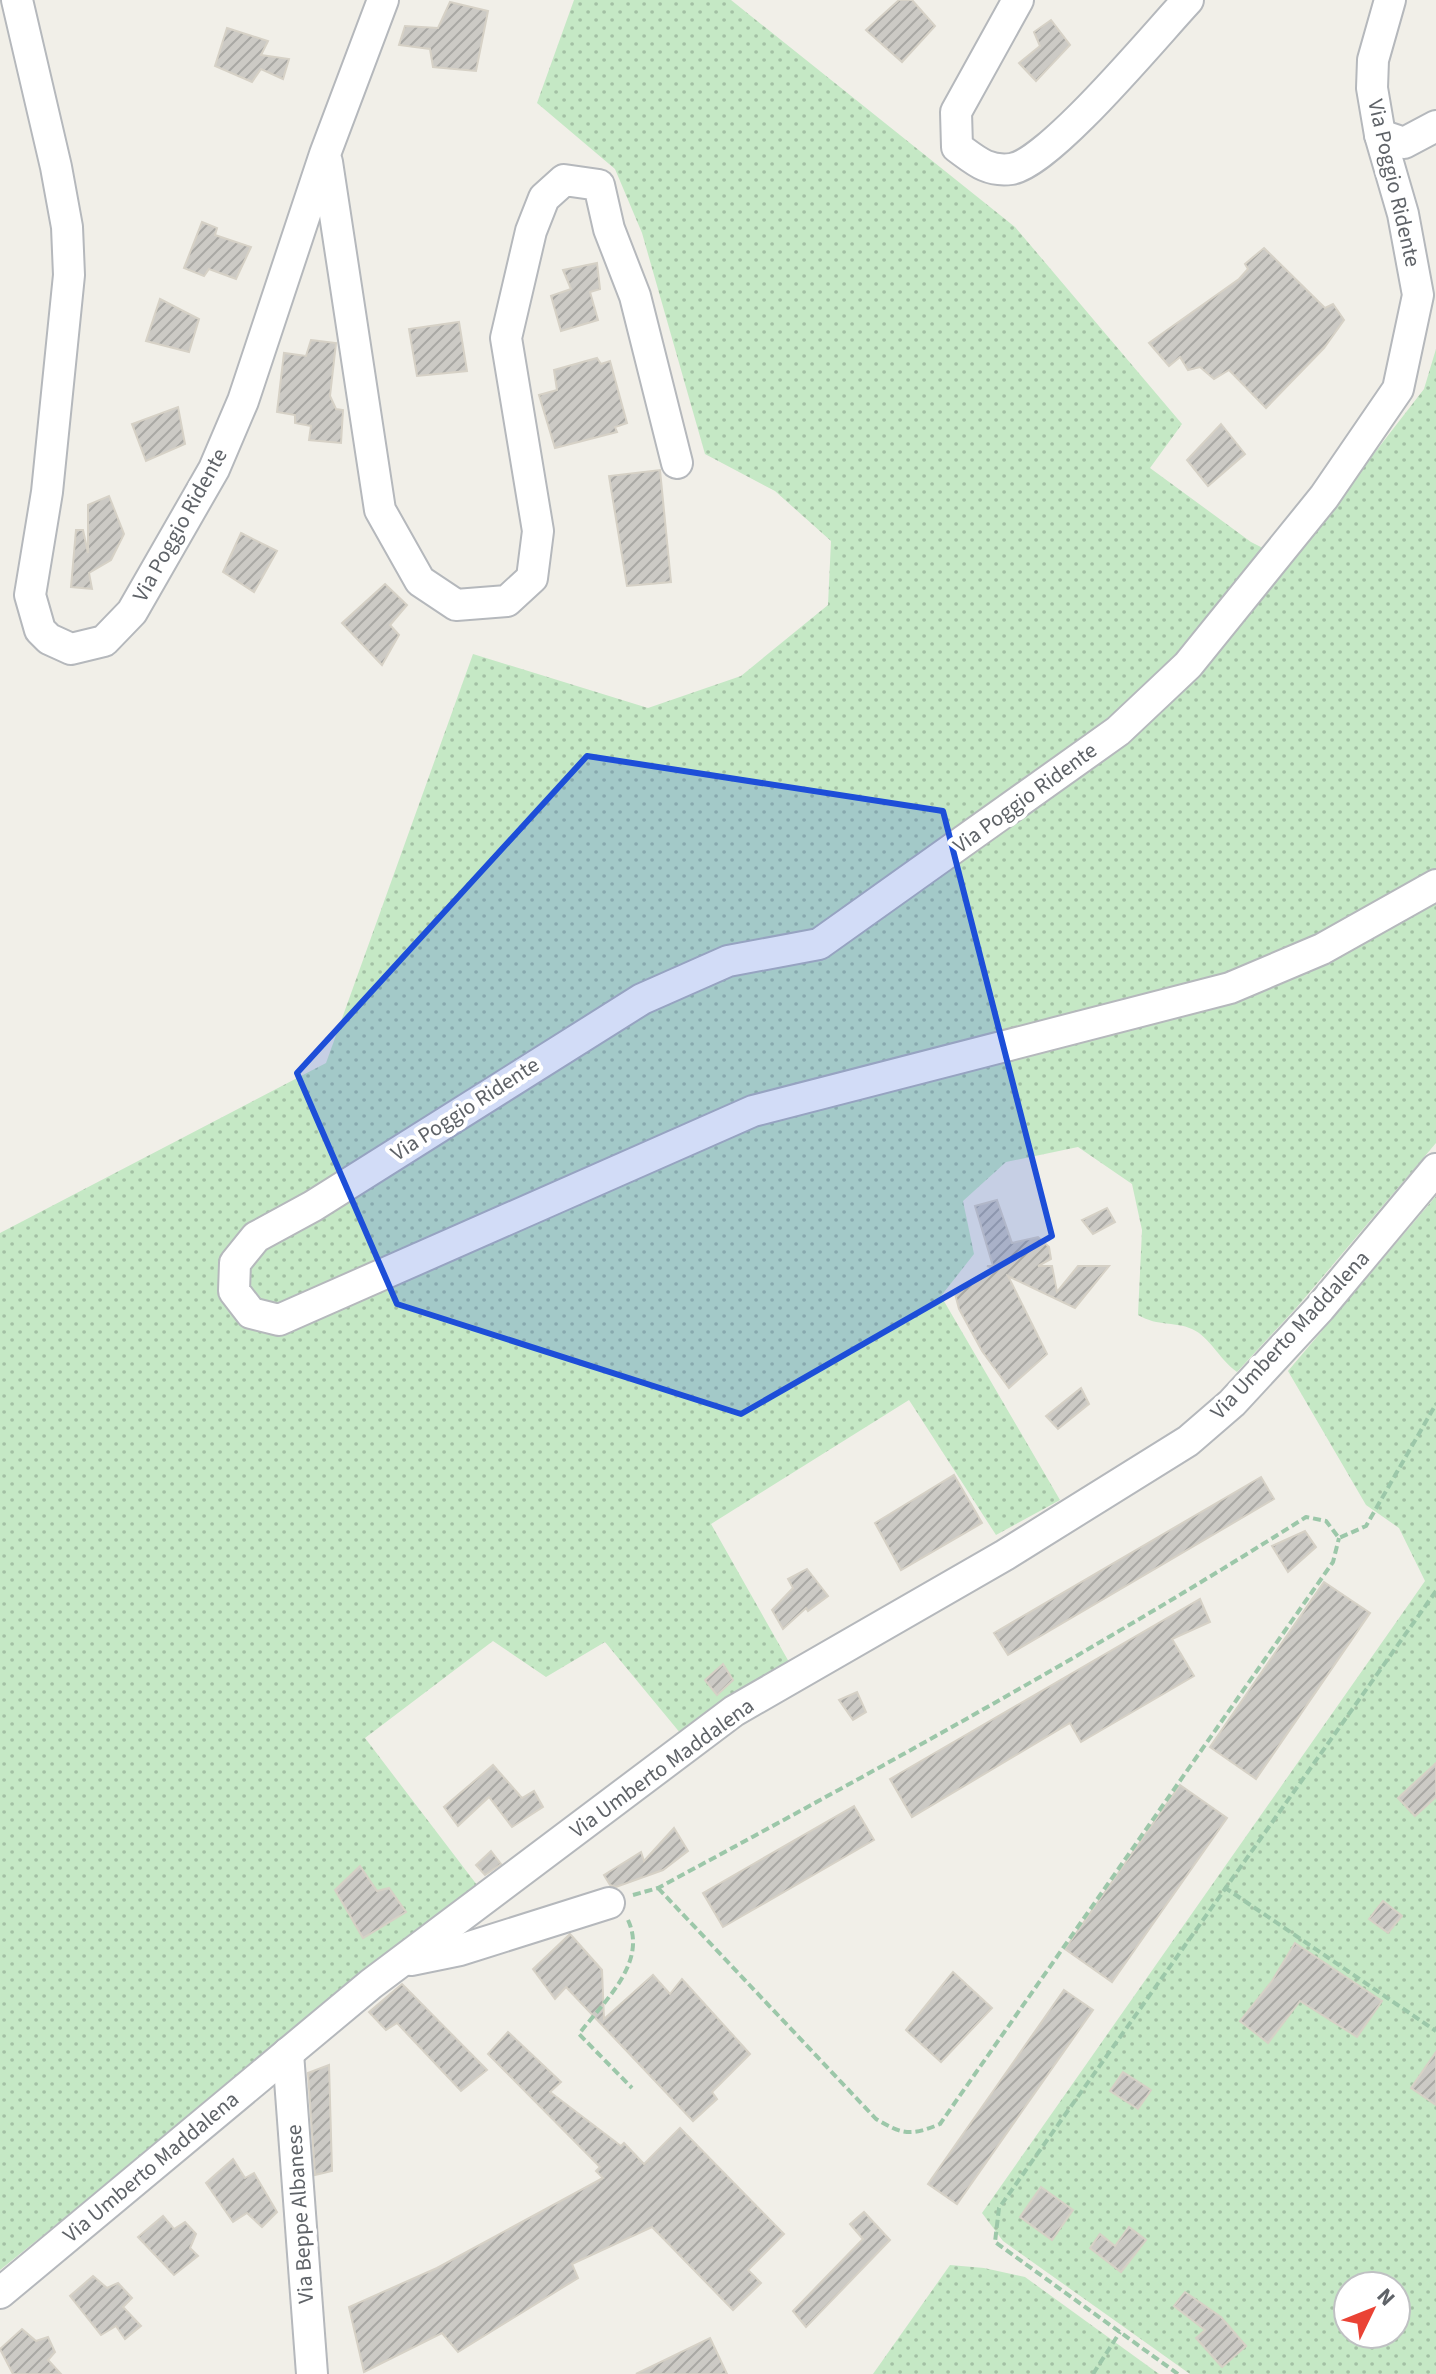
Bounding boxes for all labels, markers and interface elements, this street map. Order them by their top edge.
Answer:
street label: Via Poggio Ridente [1359,96,1429,270]
street label: Via Poggio Ridente [125,442,236,608]
street label: Via Poggio Ridente [946,735,1104,861]
street label: Via Poggio Ridente [385,1049,546,1169]
street label: Via Umberto Maddalena [1203,1243,1377,1427]
street label: Via Umberto Maddalena [563,1690,761,1846]
street label: Via Umberto Maddalena [56,2084,246,2250]
street label: Via Beppe Albanese [278,2123,322,2305]
north arrow [1332,2270,1412,2350]
text: N [1369,2281,1403,2313]

